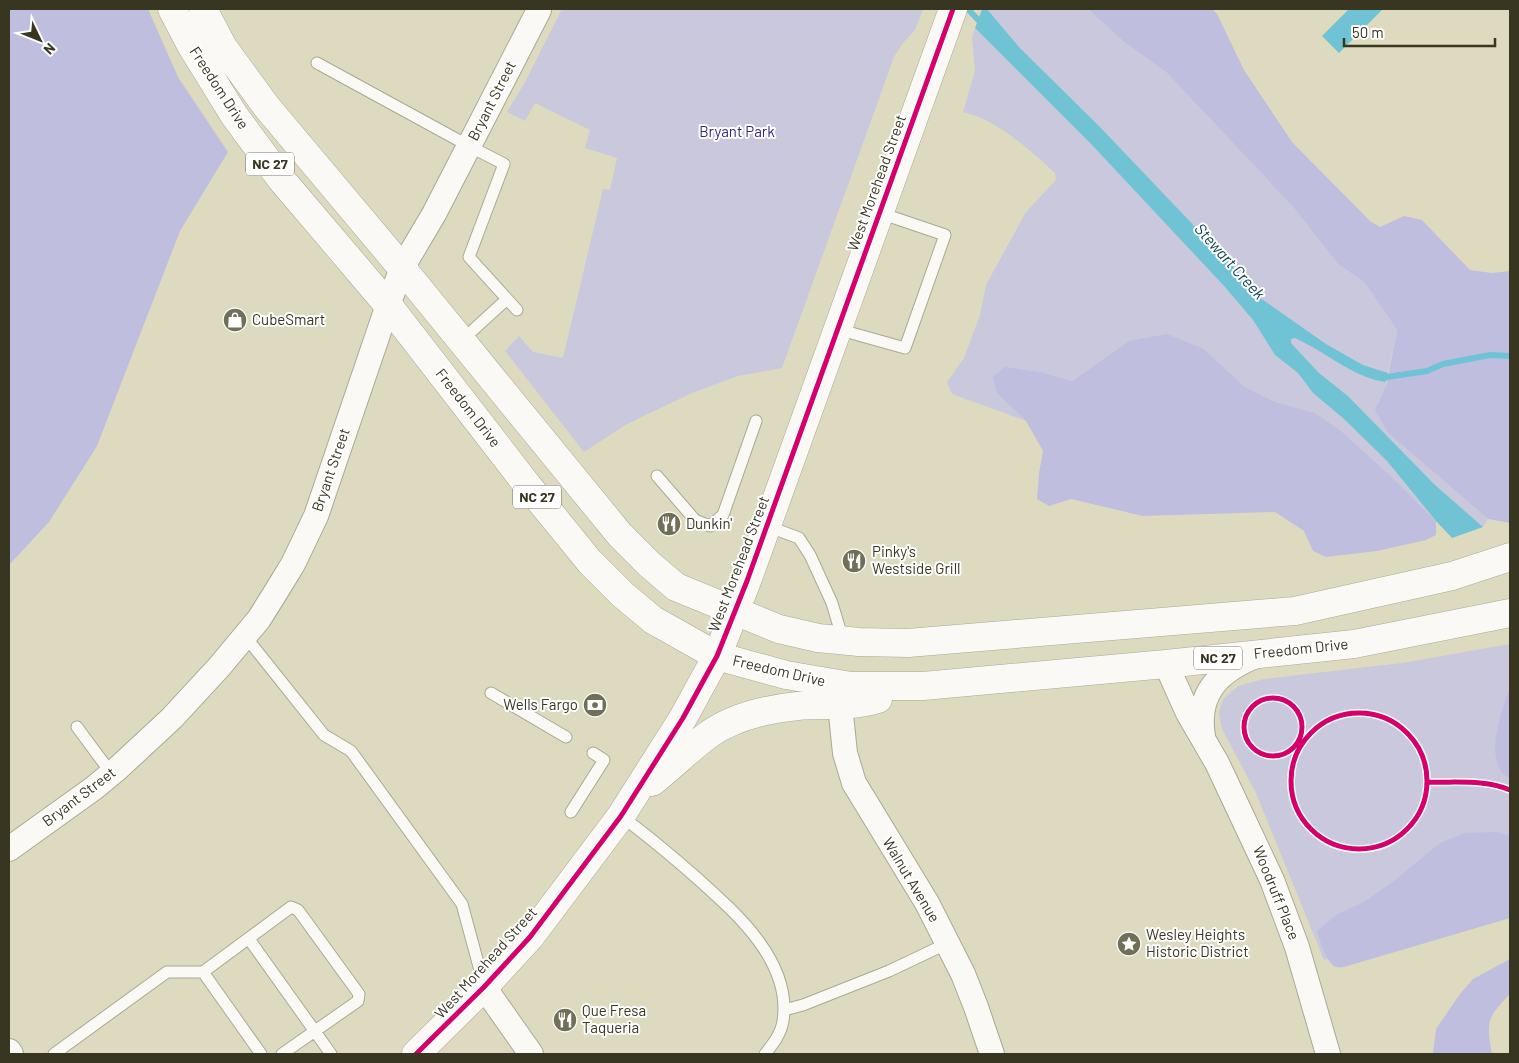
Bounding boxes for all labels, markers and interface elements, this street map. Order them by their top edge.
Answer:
north arrow [15,15,65,65]
scale bar [1344,15,1495,47]
text: 50 m [1352,23,1384,41]
text: N [40,40,59,58]
street label: Freedom Drive [186,43,253,132]
street label: Bryant Street [463,58,519,143]
street label: West Morehead Street [843,112,909,253]
park label: Bryant Park [699,122,775,140]
road number: NC 27 [246,152,294,175]
water label: Stewart Creek [1191,219,1270,303]
shop icon: CubeSmart [222,307,248,333]
place label: CubeSmart [252,310,325,328]
street label: Freedom Drive [432,364,505,450]
street label: Bryant Street [307,426,353,514]
road number: NC 27 [513,486,561,508]
street label: West Morehead Street [704,493,772,634]
restaurant icon: Dunkin' [656,511,682,537]
place label: Dunkin' [686,514,732,532]
place label: Pinky's Westside Grill [872,542,961,577]
restaurant icon: Pinky's Westside Grill [841,548,867,574]
street label: Freedom Drive [1253,634,1349,662]
road number: NC 27 [1194,646,1242,670]
street label: Freedom Drive [731,651,827,689]
bank icon: Wells Fargo [582,692,608,718]
place label: Wells Fargo [503,695,578,713]
street label: Bryant Street [38,763,119,830]
street label: Walnut Avenue [879,834,944,925]
street label: Woodruff Place [1250,843,1304,942]
street label: West Morehead Street [430,903,540,1022]
place label: Wesley Heights Historic District [1146,925,1249,960]
place icon: Wesley Heights Historic District [1116,931,1142,957]
place label: Que Fresa Taqueria [582,1001,646,1036]
restaurant icon: Que Fresa Taqueria [552,1007,578,1033]

